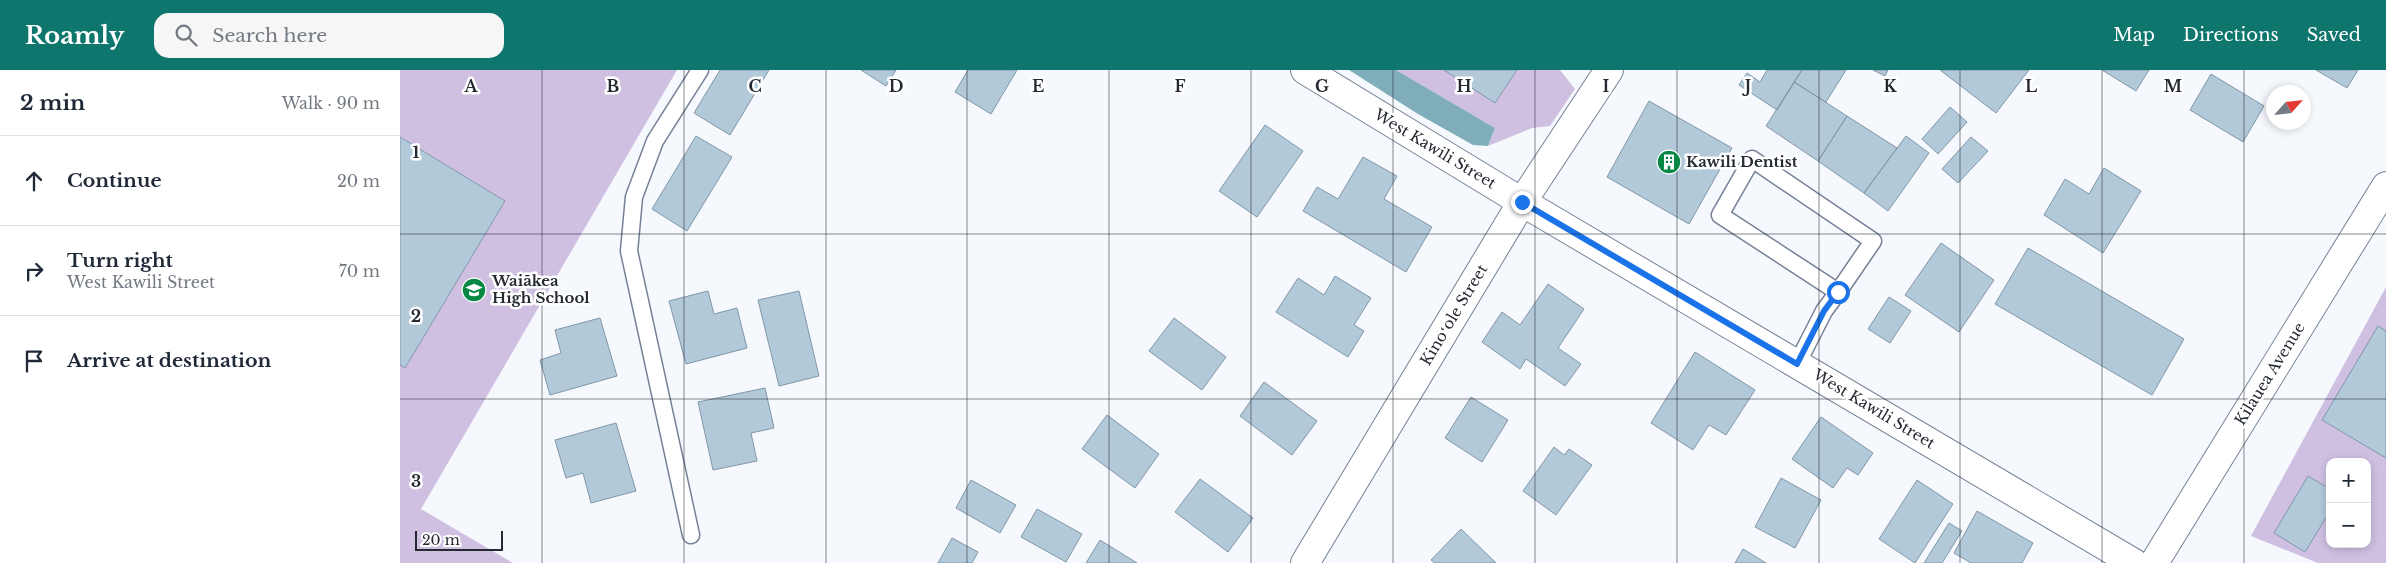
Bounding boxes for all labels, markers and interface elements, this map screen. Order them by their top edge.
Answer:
search box [154,13,504,58]
text: Roamly [25,21,124,50]
icon: search [172,21,200,49]
text: Search here [212,24,327,47]
text: Map [2113,24,2155,46]
text: Directions [2183,24,2279,46]
text: Saved [2307,24,2361,46]
text: A [464,76,479,96]
text: B [607,76,620,96]
text: C [748,76,762,96]
text: D [889,76,903,96]
text: E [1032,76,1044,96]
text: F [1174,76,1186,96]
text: G [1315,76,1329,96]
text: H [1456,76,1472,96]
text: I [1603,76,1610,96]
text: J [1742,76,1751,96]
text: K [1883,76,1897,96]
text: L [2025,76,2037,96]
text: M [2164,76,2182,96]
north arrow [2266,85,2311,130]
text: 2 min [20,90,85,116]
text: Walk · 90 m [282,93,380,113]
street label: West Kawili Street [1370,104,1500,193]
text: 1 [413,142,420,162]
building icon: Kawili Dentist [1656,149,1682,175]
place label: Kawili Dentist [1686,152,1798,171]
icon: ahead [20,167,48,195]
text: Continue [67,169,162,192]
text: 20 m [337,171,380,191]
route end [1511,191,1534,214]
text: Turn right [67,249,173,272]
icon: right [20,257,48,285]
street label: Kinoʻole Street [1416,260,1491,369]
text: 70 m [339,261,380,281]
place label: Waiākea High School [491,271,590,307]
text: West Kawili Street [67,272,215,292]
school or university icon: Waiākea High School [461,277,487,303]
route start [1827,281,1850,304]
text: 2 [411,306,421,326]
street label: Kilauea Avenue [2230,319,2309,429]
icon: arrive [20,347,48,375]
text: Arrive at destination [67,349,271,372]
street label: West Kawili Street [1809,364,1939,453]
map controls [2326,458,2371,548]
button: + [2326,458,2371,503]
text: 3 [411,471,421,491]
button: − [2326,503,2371,548]
scale bar [415,528,502,551]
text: 20 m [422,531,460,549]

